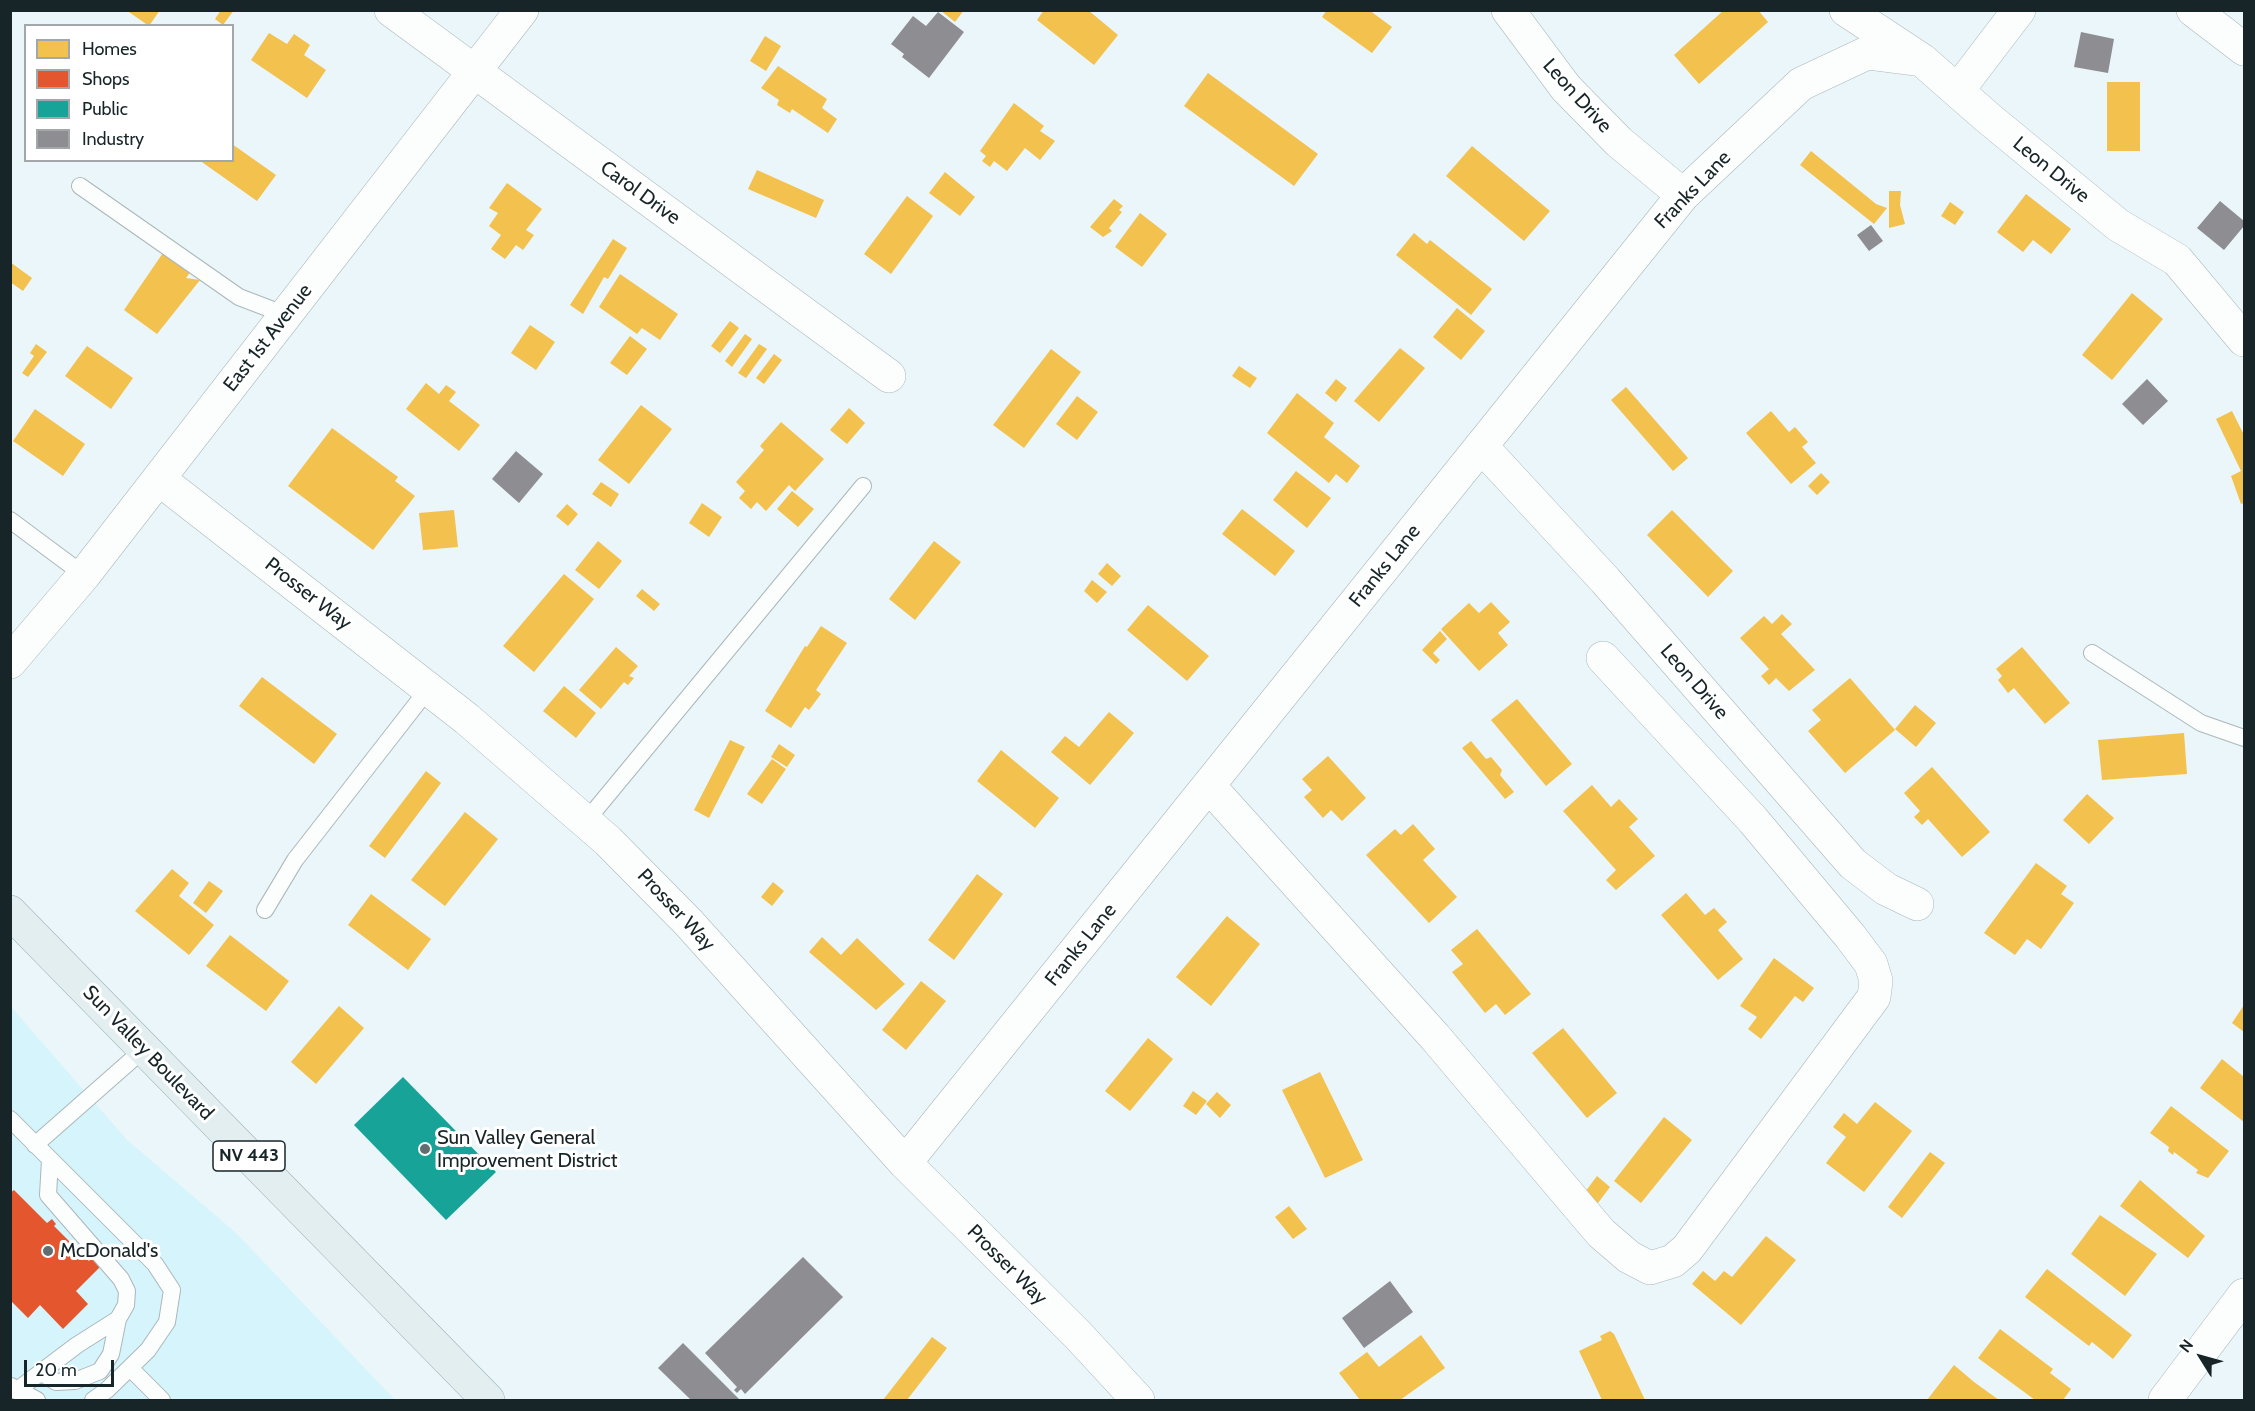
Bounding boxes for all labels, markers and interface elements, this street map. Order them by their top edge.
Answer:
legend [24,24,234,162]
text: Homes [82,38,137,60]
street label: Leon Drive [1537,54,1617,138]
text: Shops [82,68,130,90]
text: Public [82,98,128,120]
text: Industry [82,128,144,150]
street label: Leon Drive [2008,132,2094,208]
street label: Franks Lane [1650,146,1736,234]
street label: Carol Drive [595,156,685,230]
street label: East 1st Avenue [219,280,317,396]
street label: Franks Lane [1344,520,1426,612]
street label: Prosser Way [260,553,356,635]
street label: Leon Drive [1655,640,1733,724]
street label: Prosser Way [632,864,720,956]
street label: Franks Lane [1040,899,1122,991]
street label: Sun Valley Boulevard [78,981,218,1125]
place label: Sun Valley General Improvement District [437,1126,617,1173]
road number: NV 443 [213,1141,285,1171]
marker: Sun Valley General Improvement District [418,1142,432,1156]
street label: Prosser Way [962,1220,1052,1310]
place label: McDonald's [60,1239,158,1263]
marker: McDonald's [41,1244,55,1258]
north arrow [2171,1327,2231,1387]
text: N [2175,1336,2197,1356]
scale bar [27,1348,117,1386]
text: 20 m [35,1359,77,1381]

